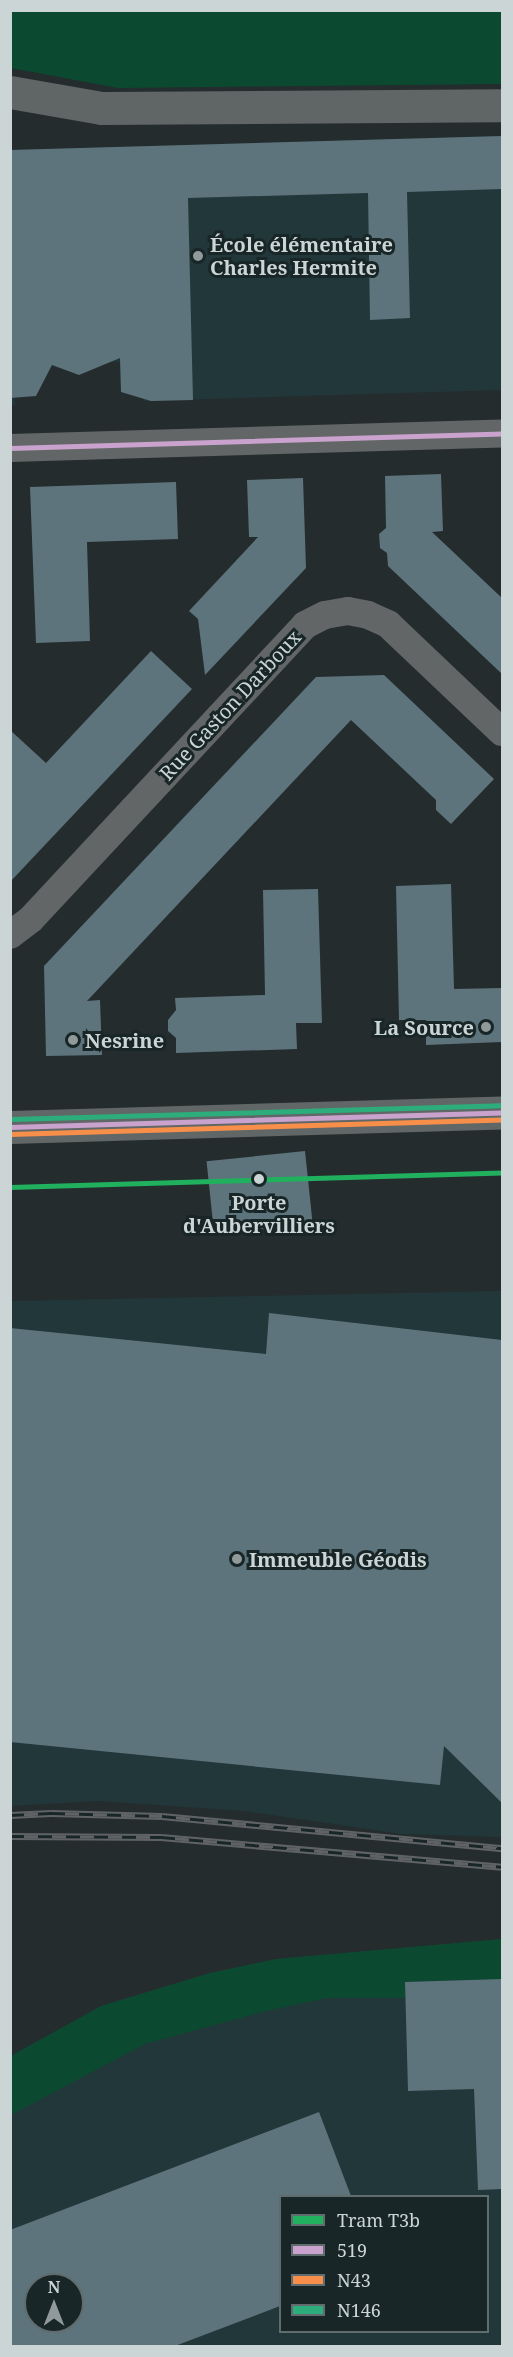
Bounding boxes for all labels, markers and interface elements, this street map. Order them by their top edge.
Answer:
place label: École élémentaire Charles Hermite [210,232,393,279]
marker: École élémentaire Charles Hermite [191,249,205,263]
street label: Rue Gaston Darboux [154,625,306,785]
place label: La Source [374,1015,474,1039]
marker: La Source [479,1020,493,1034]
place label: Nesrine [85,1028,164,1052]
marker: Nesrine [66,1033,80,1047]
marker: Porte d'Aubervilliers [250,1170,268,1188]
place label: Porte d'Aubervilliers [183,1190,335,1237]
place label: Immeuble Géodis [249,1547,427,1571]
marker: Immeuble Géodis [230,1552,244,1566]
legend [279,2195,489,2333]
text: Tram T3b [337,2208,420,2232]
text: 519 [337,2238,367,2262]
text: N43 [337,2268,371,2292]
north arrow [24,2273,84,2333]
text: N [48,2276,60,2298]
text: N146 [337,2298,381,2322]

